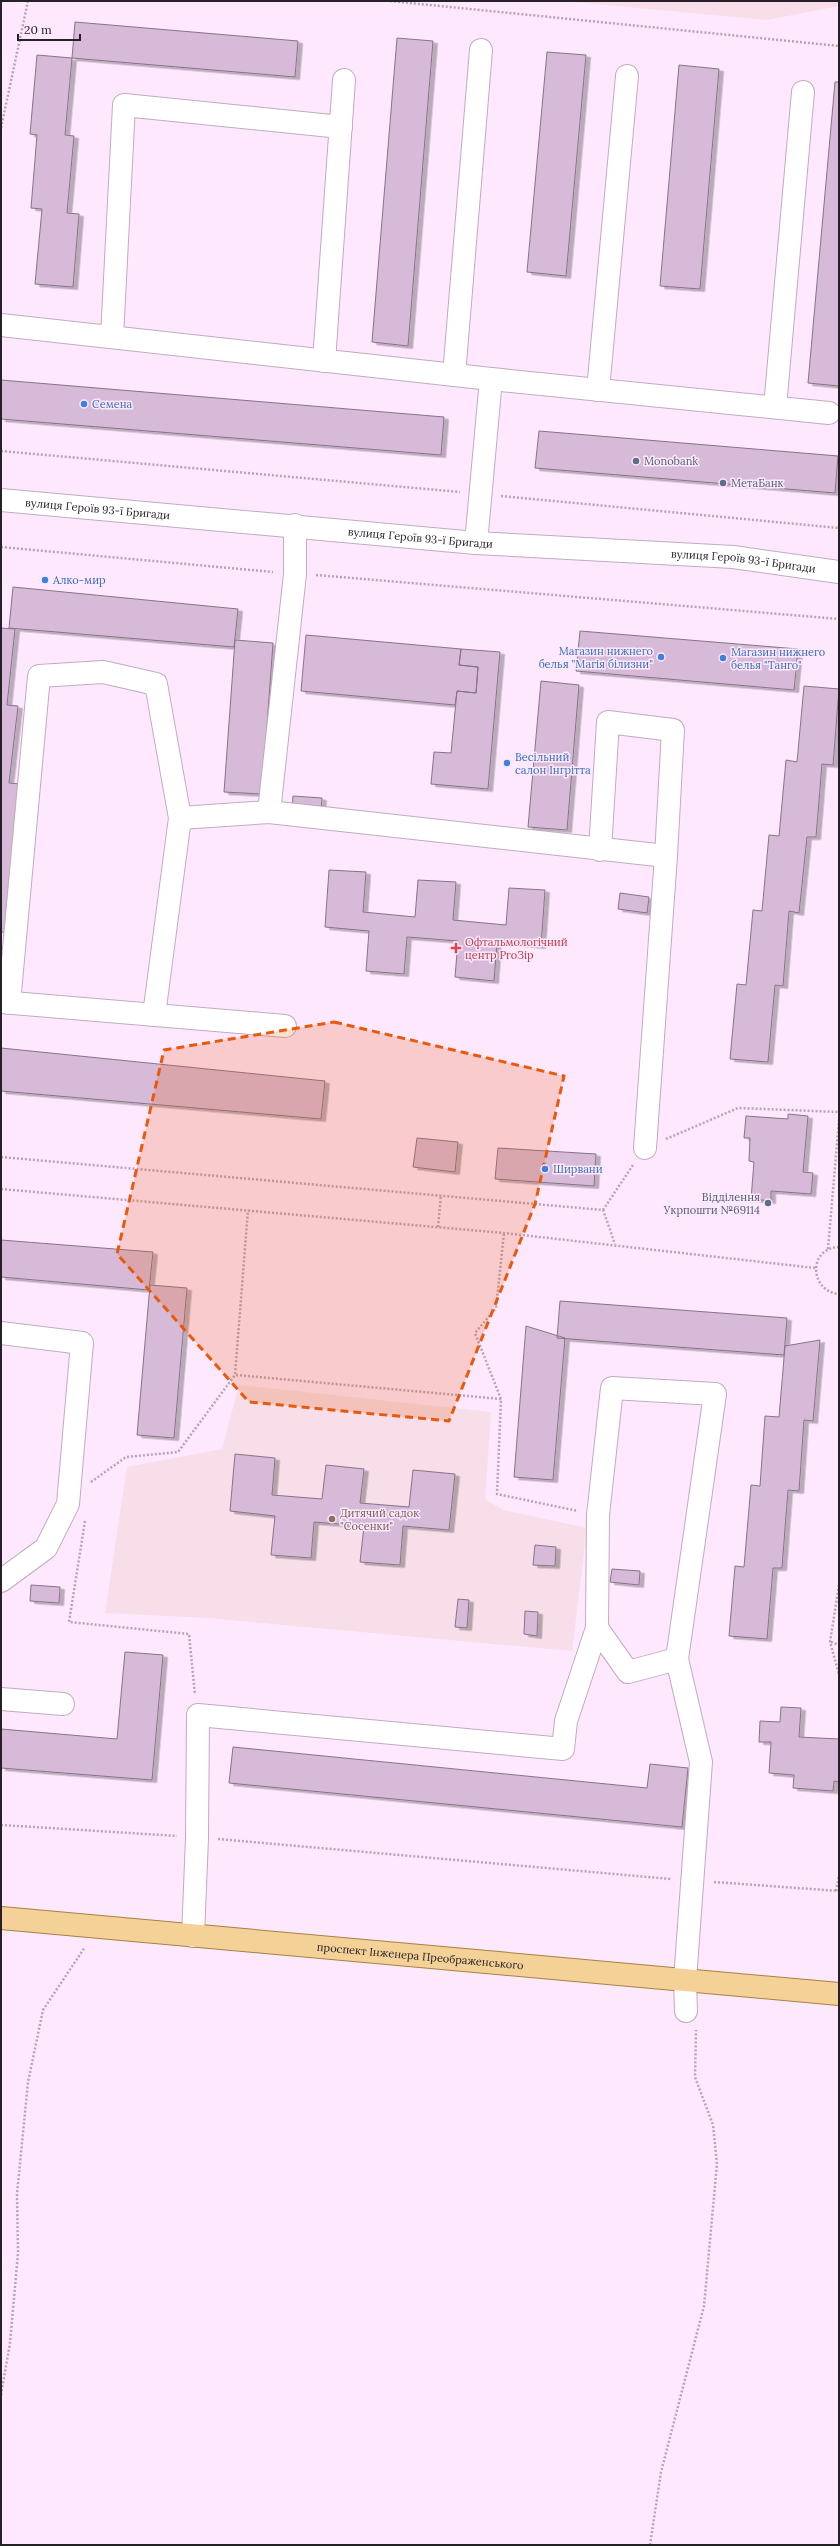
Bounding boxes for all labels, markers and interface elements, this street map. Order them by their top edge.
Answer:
scale bar [18,16,80,42]
text: 20 m [24,22,52,37]
place label: Семена [92,397,133,411]
marker: Семена [79,399,89,409]
place label: Monobank [644,454,698,468]
marker: Monobank [631,456,641,466]
place label: МетаБанк [731,476,783,490]
marker: МетаБанк [718,478,728,488]
street label: вулиця Героїв 93-ї Бригади [25,495,171,522]
street label: вулиця Героїв 93-ї Бригади [347,524,493,551]
street label: вулиця Героїв 93-ї Бригади [671,547,817,576]
place label: Алко-мир [52,573,106,587]
marker: Алко-мир [40,575,50,585]
place label: Магазин нижнего белья "Магія білизни" [539,644,653,671]
place label: Магазин нижнего белья "Танго" [731,645,825,672]
marker: Магазин нижнего белья "Магія білизни" [656,652,666,662]
marker: Магазин нижнего белья "Танго" [718,653,728,663]
place label: Весільний салон Інгрітта [515,750,591,777]
marker: Весільний салон Інгрітта [502,758,512,768]
place label: Офтальмологічний центр ProЗір [465,935,568,962]
marker: Офтальмологічний центр ProЗір [450,942,462,954]
place label: Ширвани [553,1162,603,1176]
marker: Ширвани [540,1164,550,1174]
place label: Відділення Укрпошти №69114 [663,1190,760,1217]
marker: Відділення Укрпошти №69114 [763,1198,773,1208]
place label: Дитячий садок "Сосенки" [340,1506,419,1533]
marker: Дитячий садок "Сосенки" [327,1514,337,1524]
street label: проспект Інженера Преображенського [316,1940,524,1972]

